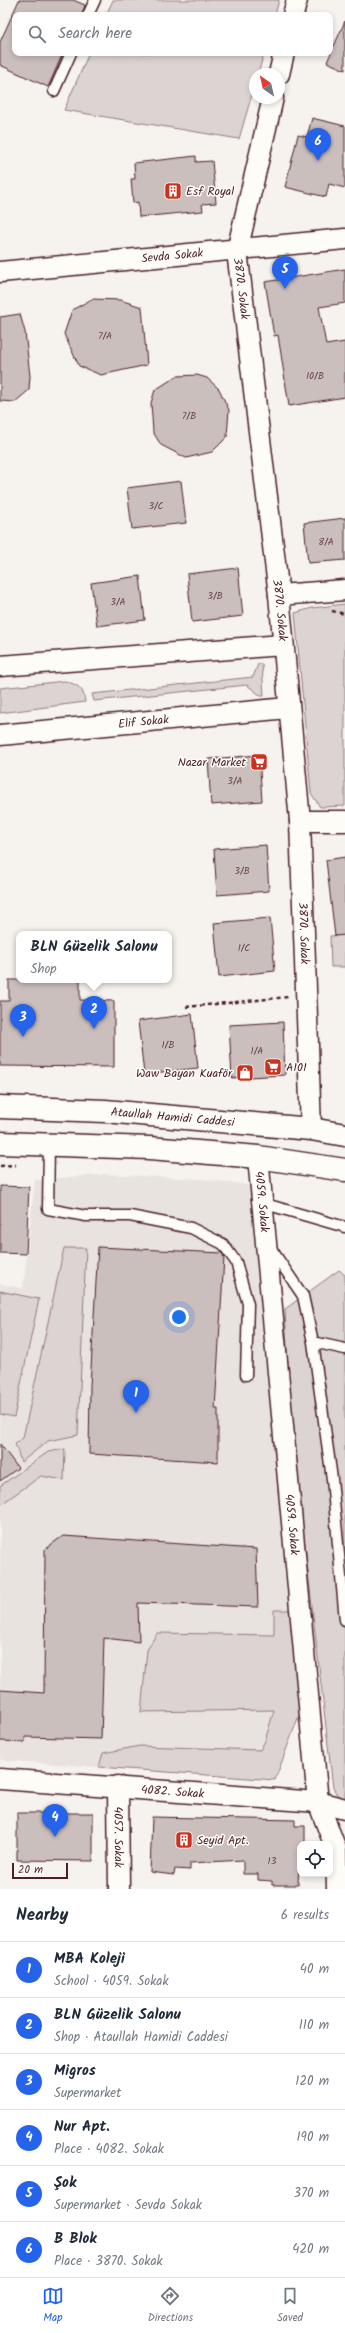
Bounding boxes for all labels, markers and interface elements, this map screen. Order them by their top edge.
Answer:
search box [12,12,333,56]
text: Search here [58,22,132,46]
icon: search [26,23,48,45]
north arrow [249,68,285,104]
pin: 6 [305,128,331,161]
building icon: Esf Royal [163,181,183,201]
place label: Esf Royal [186,182,234,201]
street label: Sevda Sokak [140,244,204,268]
pin: 5 [272,256,298,289]
street label: 3870. Sokak [228,257,254,321]
house number: 7/A [98,328,112,344]
house number: 10/B [306,368,324,384]
house number: 7/B [182,408,196,424]
house number: 3/C [148,498,164,514]
house number: 8/A [318,534,334,550]
street label: 3870. Sokak [267,578,292,642]
house number: 3/B [207,588,223,604]
house number: 3/A [110,594,126,610]
street label: Elif Sokak [117,710,170,734]
supermarket icon: Nazar Market [249,752,269,772]
place label: Nazar Market [178,753,246,772]
house number: 3/A [227,773,243,789]
house number: 3/B [234,863,250,879]
street label: 3870. Sokak [293,902,314,965]
popup [16,931,172,983]
text: BLN Güzelik Salonu [31,935,157,959]
house number: 1/C [238,940,250,956]
text: Shop [31,959,57,980]
pin: 2 [81,996,107,1029]
pin: 3 [10,1004,36,1037]
house number: 1/B [161,1037,175,1053]
house number: 1/A [251,1043,263,1059]
supermarket icon: A101 [263,1057,283,1077]
place label: A101 [286,1058,307,1077]
shop icon: Waw Bayan Kuaför [235,1063,255,1083]
place label: Waw Bayan Kuaför [136,1064,233,1083]
street label: Ataullah Hamidi Caddesi [110,1103,236,1132]
street label: 4059. Sokak [249,1170,274,1234]
your location [169,1307,189,1327]
pin: 1 [123,1380,149,1413]
street label: 4059. Sokak [279,1493,304,1556]
street label: 4082. Sokak [140,1780,205,1804]
pin: 4 [42,1804,68,1837]
street label: 4057. Sokak [108,1806,128,1868]
building icon: Seyid Apt. [174,1830,194,1850]
place label: Seyid Apt. [197,1831,249,1850]
map controls [297,1841,333,1877]
button: locate [297,1841,333,1877]
house number: 13 [268,1853,277,1869]
scale bar [12,1861,68,1880]
text: 20 m [18,1861,43,1879]
text: Nearby [16,1902,68,1929]
text: 6 results [281,1905,329,1926]
text: MBA Koleji [54,1947,125,1971]
text: 1 [27,1959,31,1980]
text: 40 m [300,1959,329,1980]
text: School · 4059. Sokak [54,1971,169,1992]
text: BLN Güzelik Salonu [54,2003,181,2027]
text: 2 [25,2015,33,2036]
text: 110 m [299,2015,329,2036]
text: Shop · Ataullah Hamidi Caddesi [54,2027,228,2048]
text: Migros [54,2059,96,2083]
text: 3 [25,2071,33,2092]
text: 120 m [295,2071,329,2092]
text: Supermarket [54,2083,121,2104]
text: Nur Apt. [54,2115,110,2139]
text: 4 [25,2127,33,2148]
text: 190 m [297,2127,329,2148]
text: Place · 4082. Sokak [54,2139,164,2160]
text: Şok [54,2171,76,2195]
text: 5 [26,2183,32,2204]
text: 370 m [294,2183,329,2204]
text: Supermarket · Sevda Sokak [54,2195,202,2216]
text: B Blok [54,2227,97,2251]
text: 6 [25,2239,33,2260]
text: 420 m [292,2239,329,2260]
text: Place · 3870. Sokak [54,2251,163,2272]
tab: Map [42,2285,64,2327]
tab: Directions [148,2285,193,2327]
tab: Saved [277,2285,303,2327]

